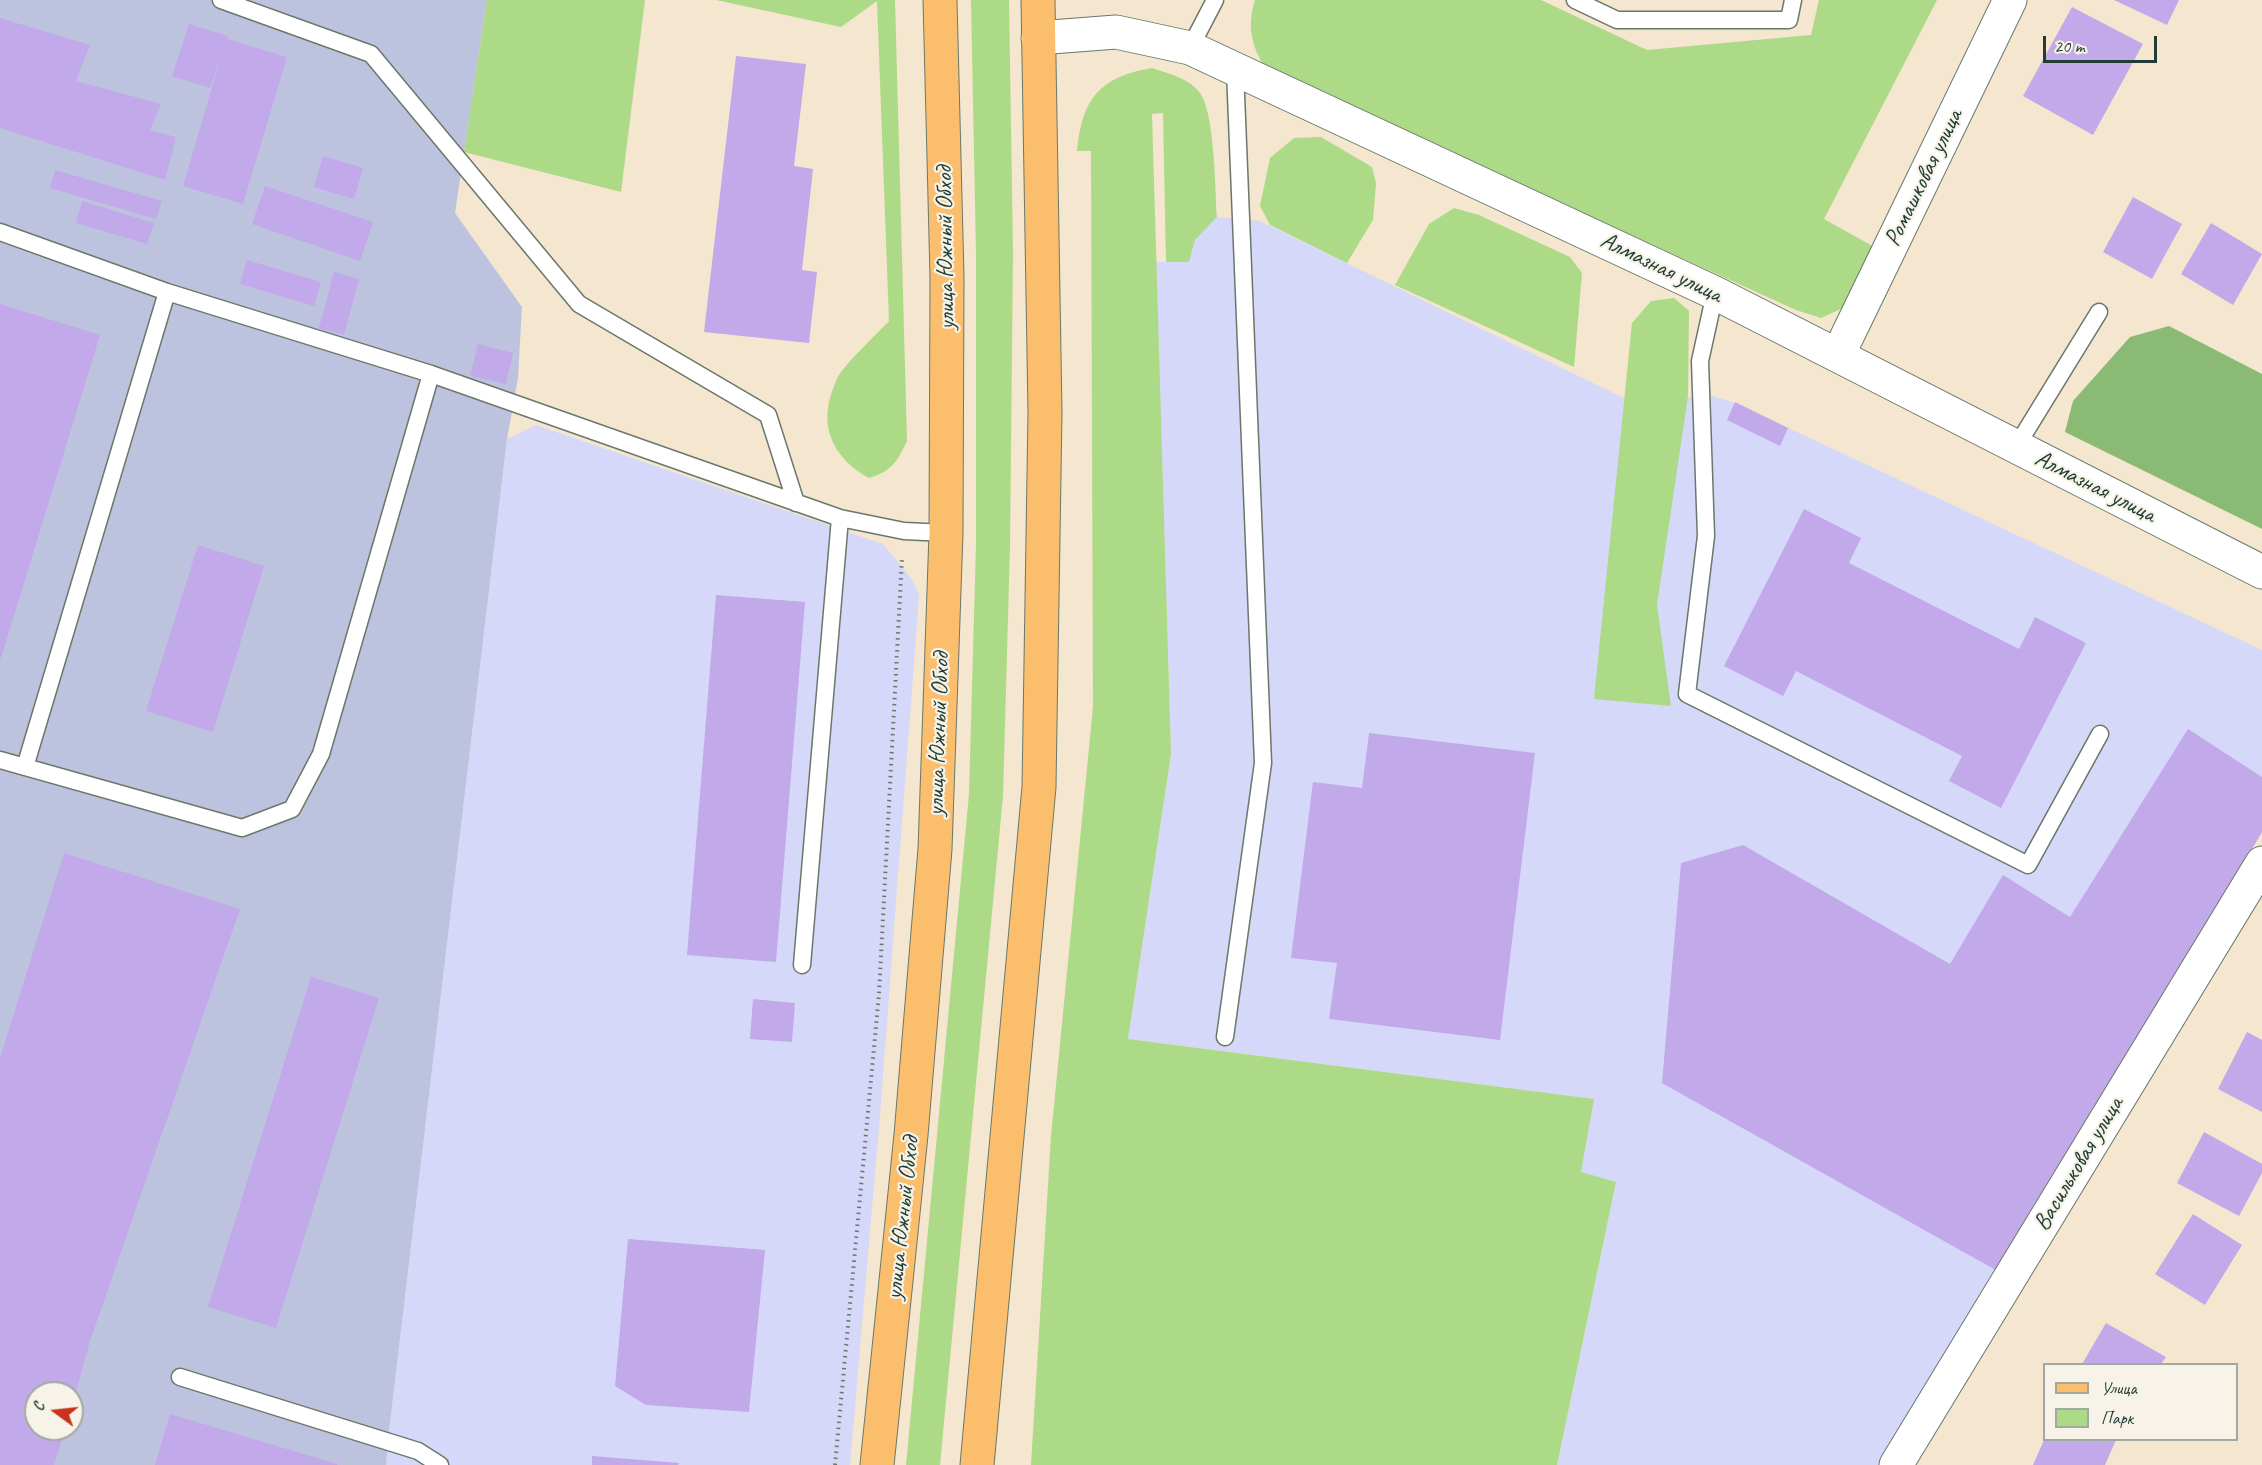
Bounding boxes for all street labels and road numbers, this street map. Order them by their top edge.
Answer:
street label: Ромашковая улица [1879,105,1969,251]
street label: улица Южный Обход [930,166,962,330]
street label: Алмазная улица [1596,226,1726,310]
street label: Алмазная улица [2030,444,2160,530]
street label: улица Южный Обход [922,652,956,816]
street label: Васильковая улица [2028,1092,2130,1236]
street label: улица Южный Обход [880,1135,926,1301]

